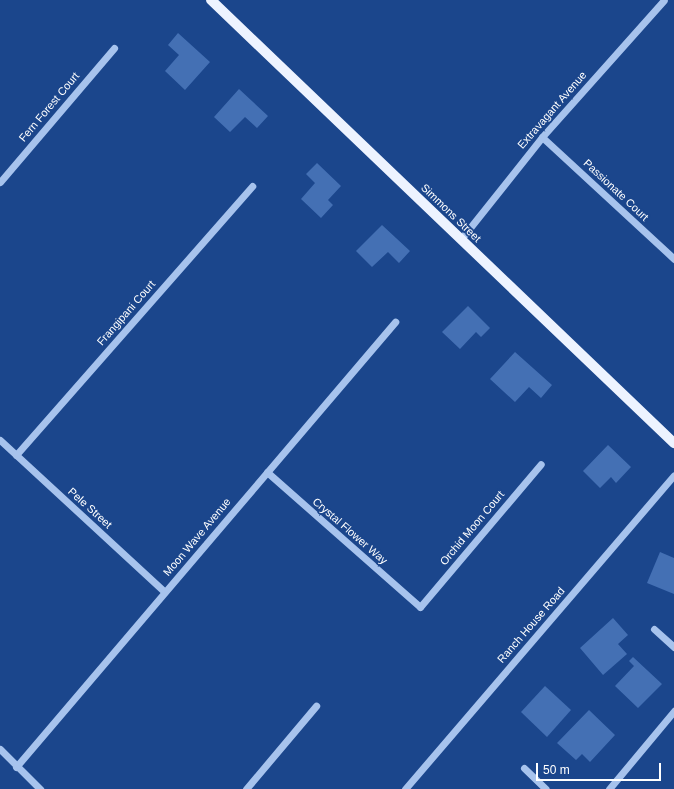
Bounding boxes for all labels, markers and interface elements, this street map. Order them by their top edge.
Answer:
street label: Extravagant Avenue [515,68,589,152]
street label: Fern Forest Court [16,70,82,144]
street label: Passionate Court [581,156,651,224]
street label: Simmons Street [418,181,484,245]
street label: Frangipani Court [94,278,158,348]
street label: Pele Street [65,485,115,531]
street label: Orchid Moon Court [437,488,507,568]
street label: Moon Wave Avenue [160,495,234,579]
street label: Crystal Flower Way [310,495,390,567]
street label: Ranch House Road [495,584,567,666]
scale bar [538,755,663,781]
text: 50 m [543,763,570,777]

